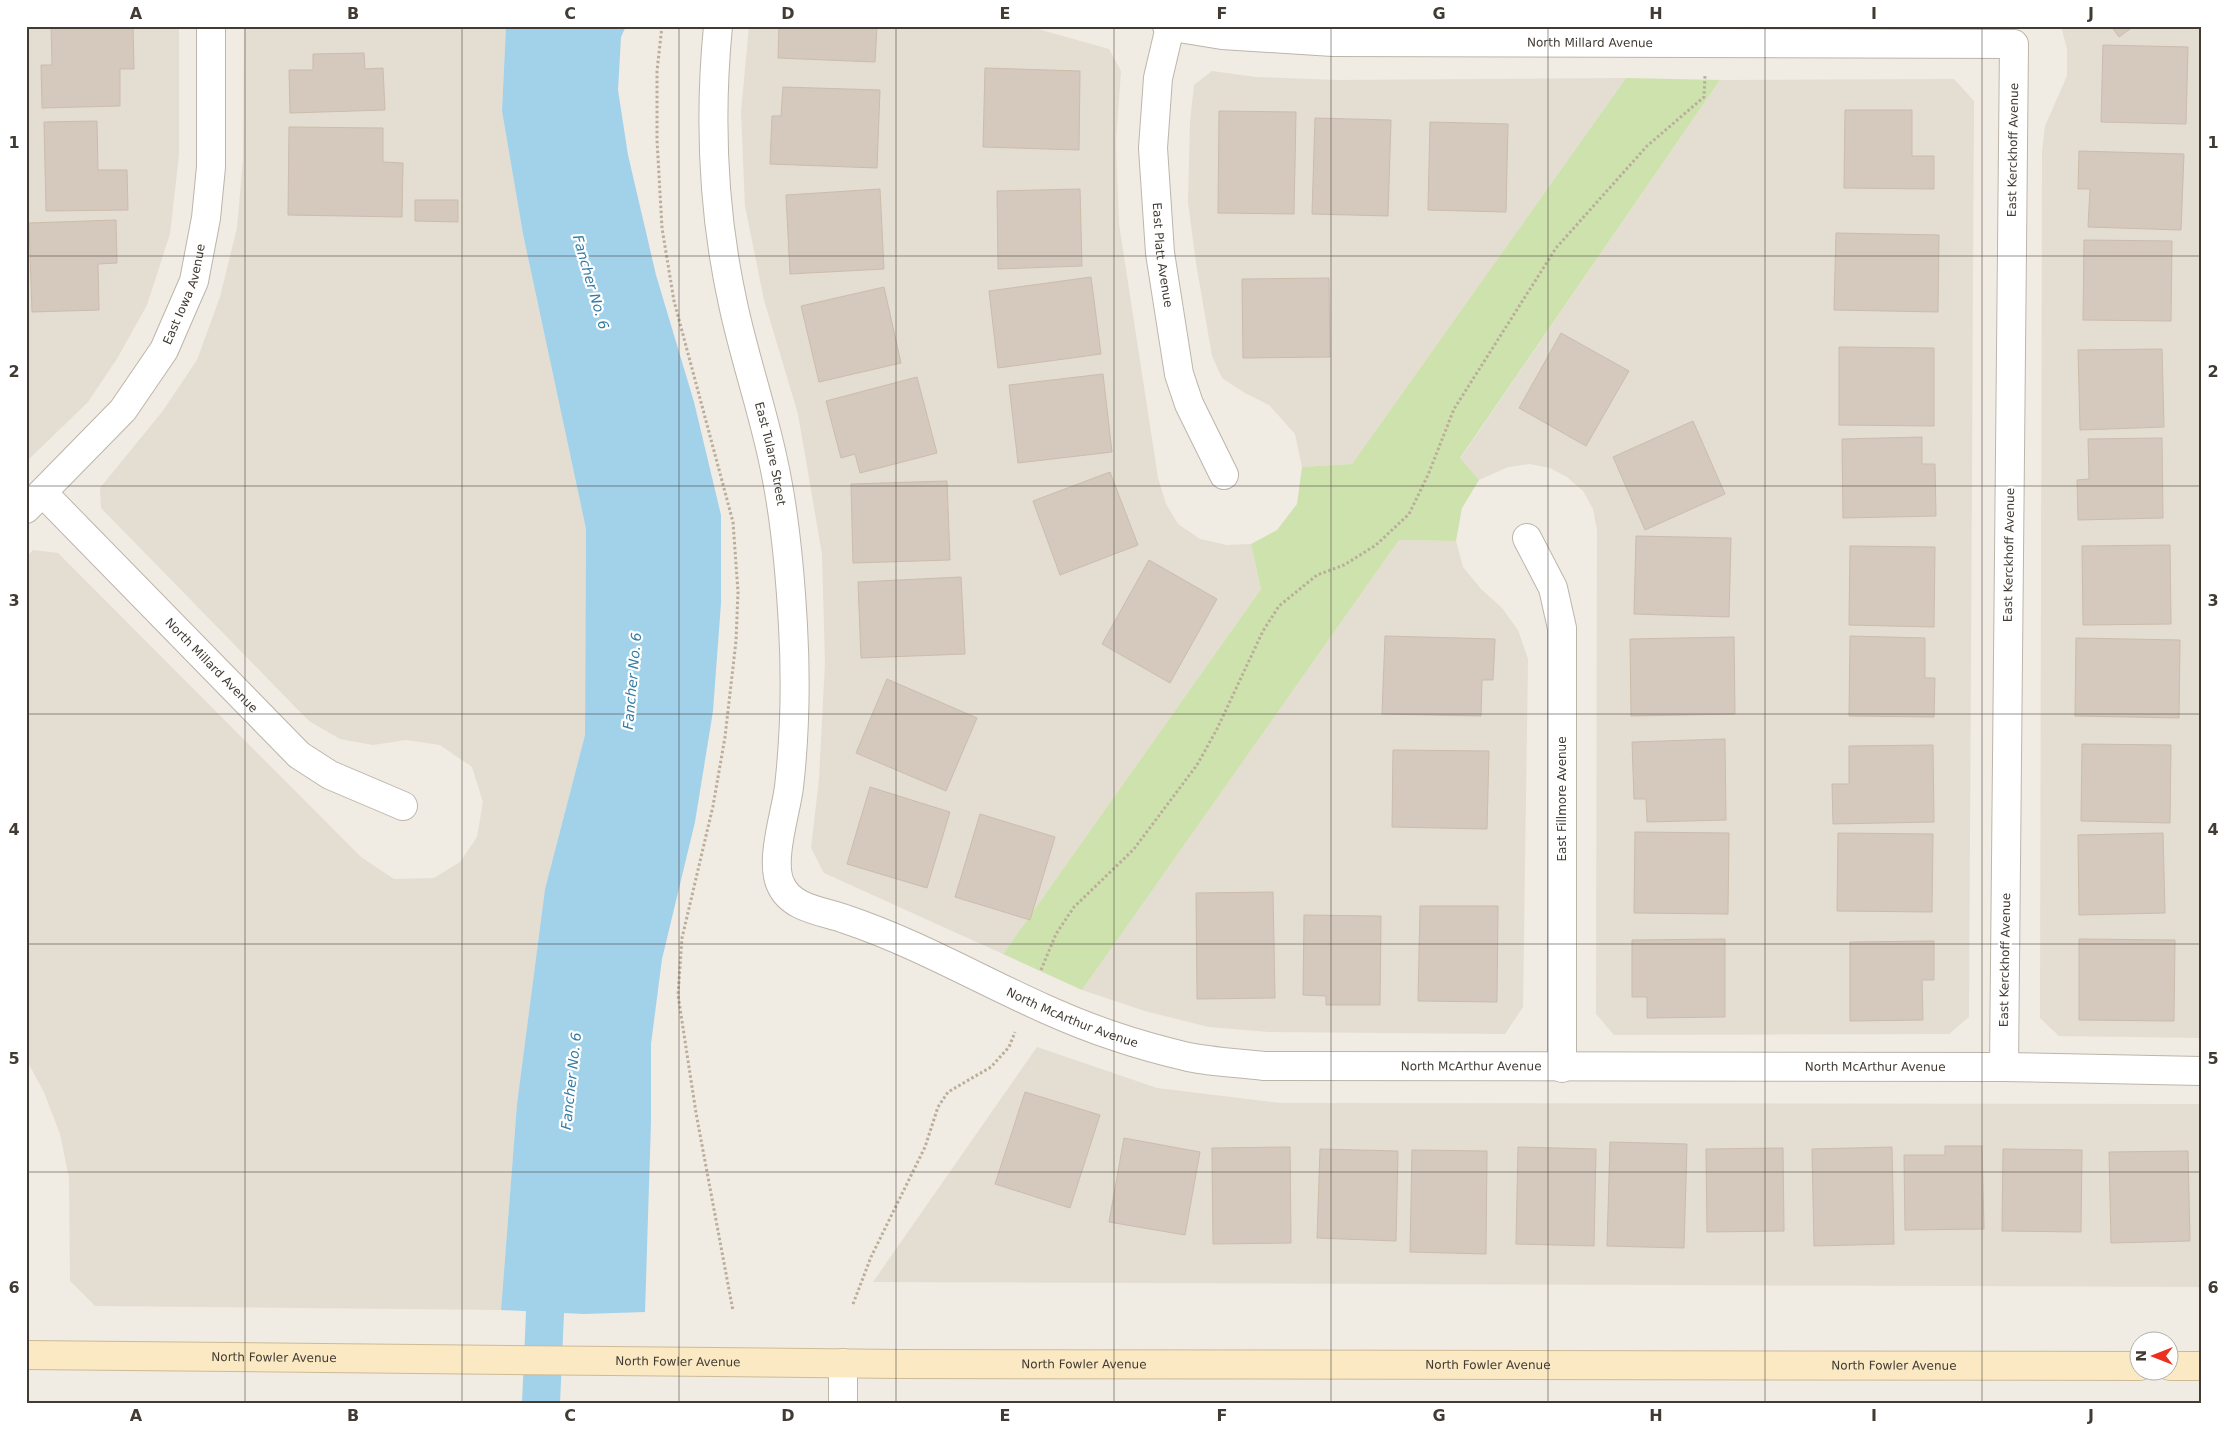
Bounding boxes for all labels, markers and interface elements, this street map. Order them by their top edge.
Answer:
text: A [130,4,143,23]
text: B [347,4,359,23]
text: C [564,4,576,23]
text: D [781,4,795,23]
text: E [1000,4,1010,23]
text: F [1217,4,1227,23]
text: G [1432,4,1446,23]
text: H [1649,4,1663,23]
text: I [1871,4,1877,23]
text: J [2087,4,2094,23]
street label: North Millard Avenue [1527,36,1653,50]
street label: East Kerckhoff Avenue [2005,83,2021,217]
text: 1 [8,133,20,152]
text: 1 [2207,133,2219,152]
street label: East Platt Avenue [1150,202,1175,308]
water label: Fancher No. 6 [570,233,612,331]
street label: East Iowa Avenue [160,243,208,347]
text: 2 [8,362,20,381]
text: 2 [2207,362,2219,381]
street label: East Tulare Street [752,400,788,507]
street label: East Kerckhoff Avenue [2001,488,2017,622]
text: 3 [8,591,20,610]
text: 3 [2207,591,2219,610]
street label: North Millard Avenue [162,615,260,715]
water label: Fancher No. 6 [620,632,644,730]
street label: East Fillmore Avenue [1555,736,1569,862]
text: 4 [8,820,20,839]
text: 4 [2207,820,2219,839]
street label: East Kerckhoff Avenue [1997,893,2013,1027]
street label: North McArthur Avenue [1004,985,1140,1050]
water label: Fancher No. 6 [558,1031,584,1130]
text: 5 [8,1049,20,1068]
text: 5 [2207,1049,2219,1068]
street label: North McArthur Avenue [1401,1059,1542,1073]
street label: North McArthur Avenue [1805,1060,1946,1074]
text: 6 [8,1278,20,1297]
text: 6 [2207,1278,2219,1297]
north arrow [2130,1332,2180,1382]
street label: North Fowler Avenue [211,1350,337,1365]
text: N [2133,1350,2149,1362]
street label: North Fowler Avenue [615,1354,741,1369]
street label: North Fowler Avenue [1021,1357,1147,1371]
street label: North Fowler Avenue [1425,1358,1551,1372]
street label: North Fowler Avenue [1831,1359,1957,1373]
text: A [130,1406,143,1425]
text: B [347,1406,359,1425]
text: C [564,1406,576,1425]
text: D [781,1406,795,1425]
text: E [1000,1406,1010,1425]
text: F [1217,1406,1227,1425]
text: G [1432,1406,1446,1425]
text: H [1649,1406,1663,1425]
text: I [1871,1406,1877,1425]
text: J [2087,1406,2094,1425]

